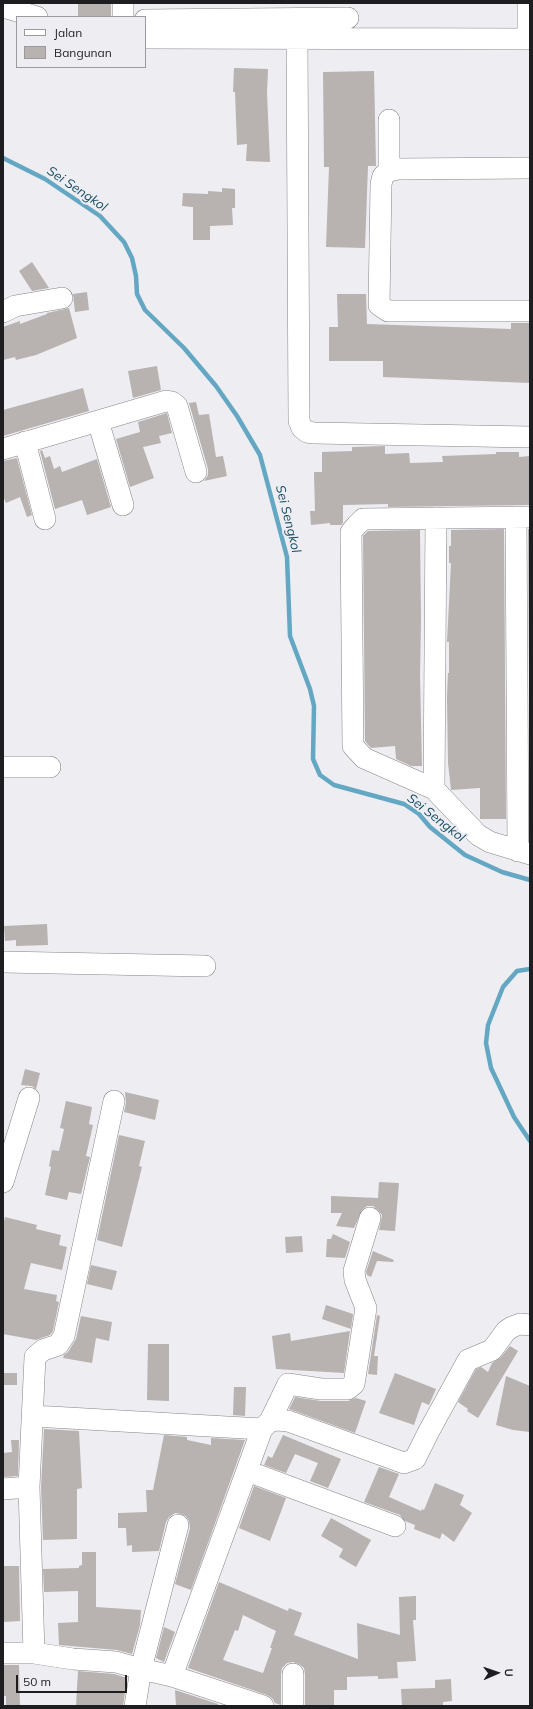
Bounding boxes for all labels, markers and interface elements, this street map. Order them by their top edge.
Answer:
legend [16,16,146,68]
text: Jalan [54,25,82,40]
text: Bangunan [54,45,112,60]
water label: Sei Sengkol [44,163,110,215]
water label: Sei Sengkol [272,483,304,555]
water label: Sei Sengkol [404,791,468,845]
north arrow [477,1653,517,1693]
scale bar [18,1667,129,1693]
text: U [502,1668,516,1677]
text: 50 m [23,1674,51,1689]

